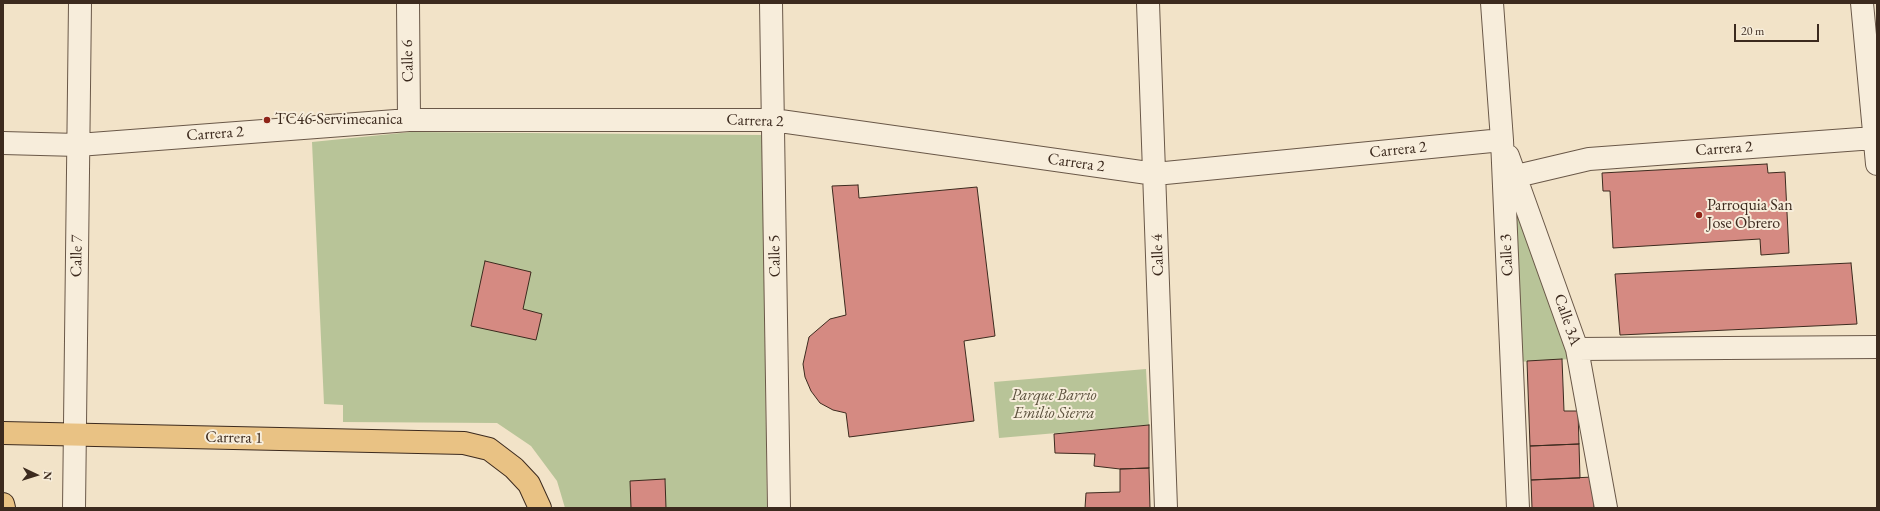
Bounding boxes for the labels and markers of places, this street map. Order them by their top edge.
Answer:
place label: TC46-Servimecanica [275,110,403,130]
marker: TC46-Servimecanica [262,115,272,125]
place label: Parroquia San Jose Obrero [1707,196,1793,234]
marker: Parroquia San Jose Obrero [1694,210,1704,220]

